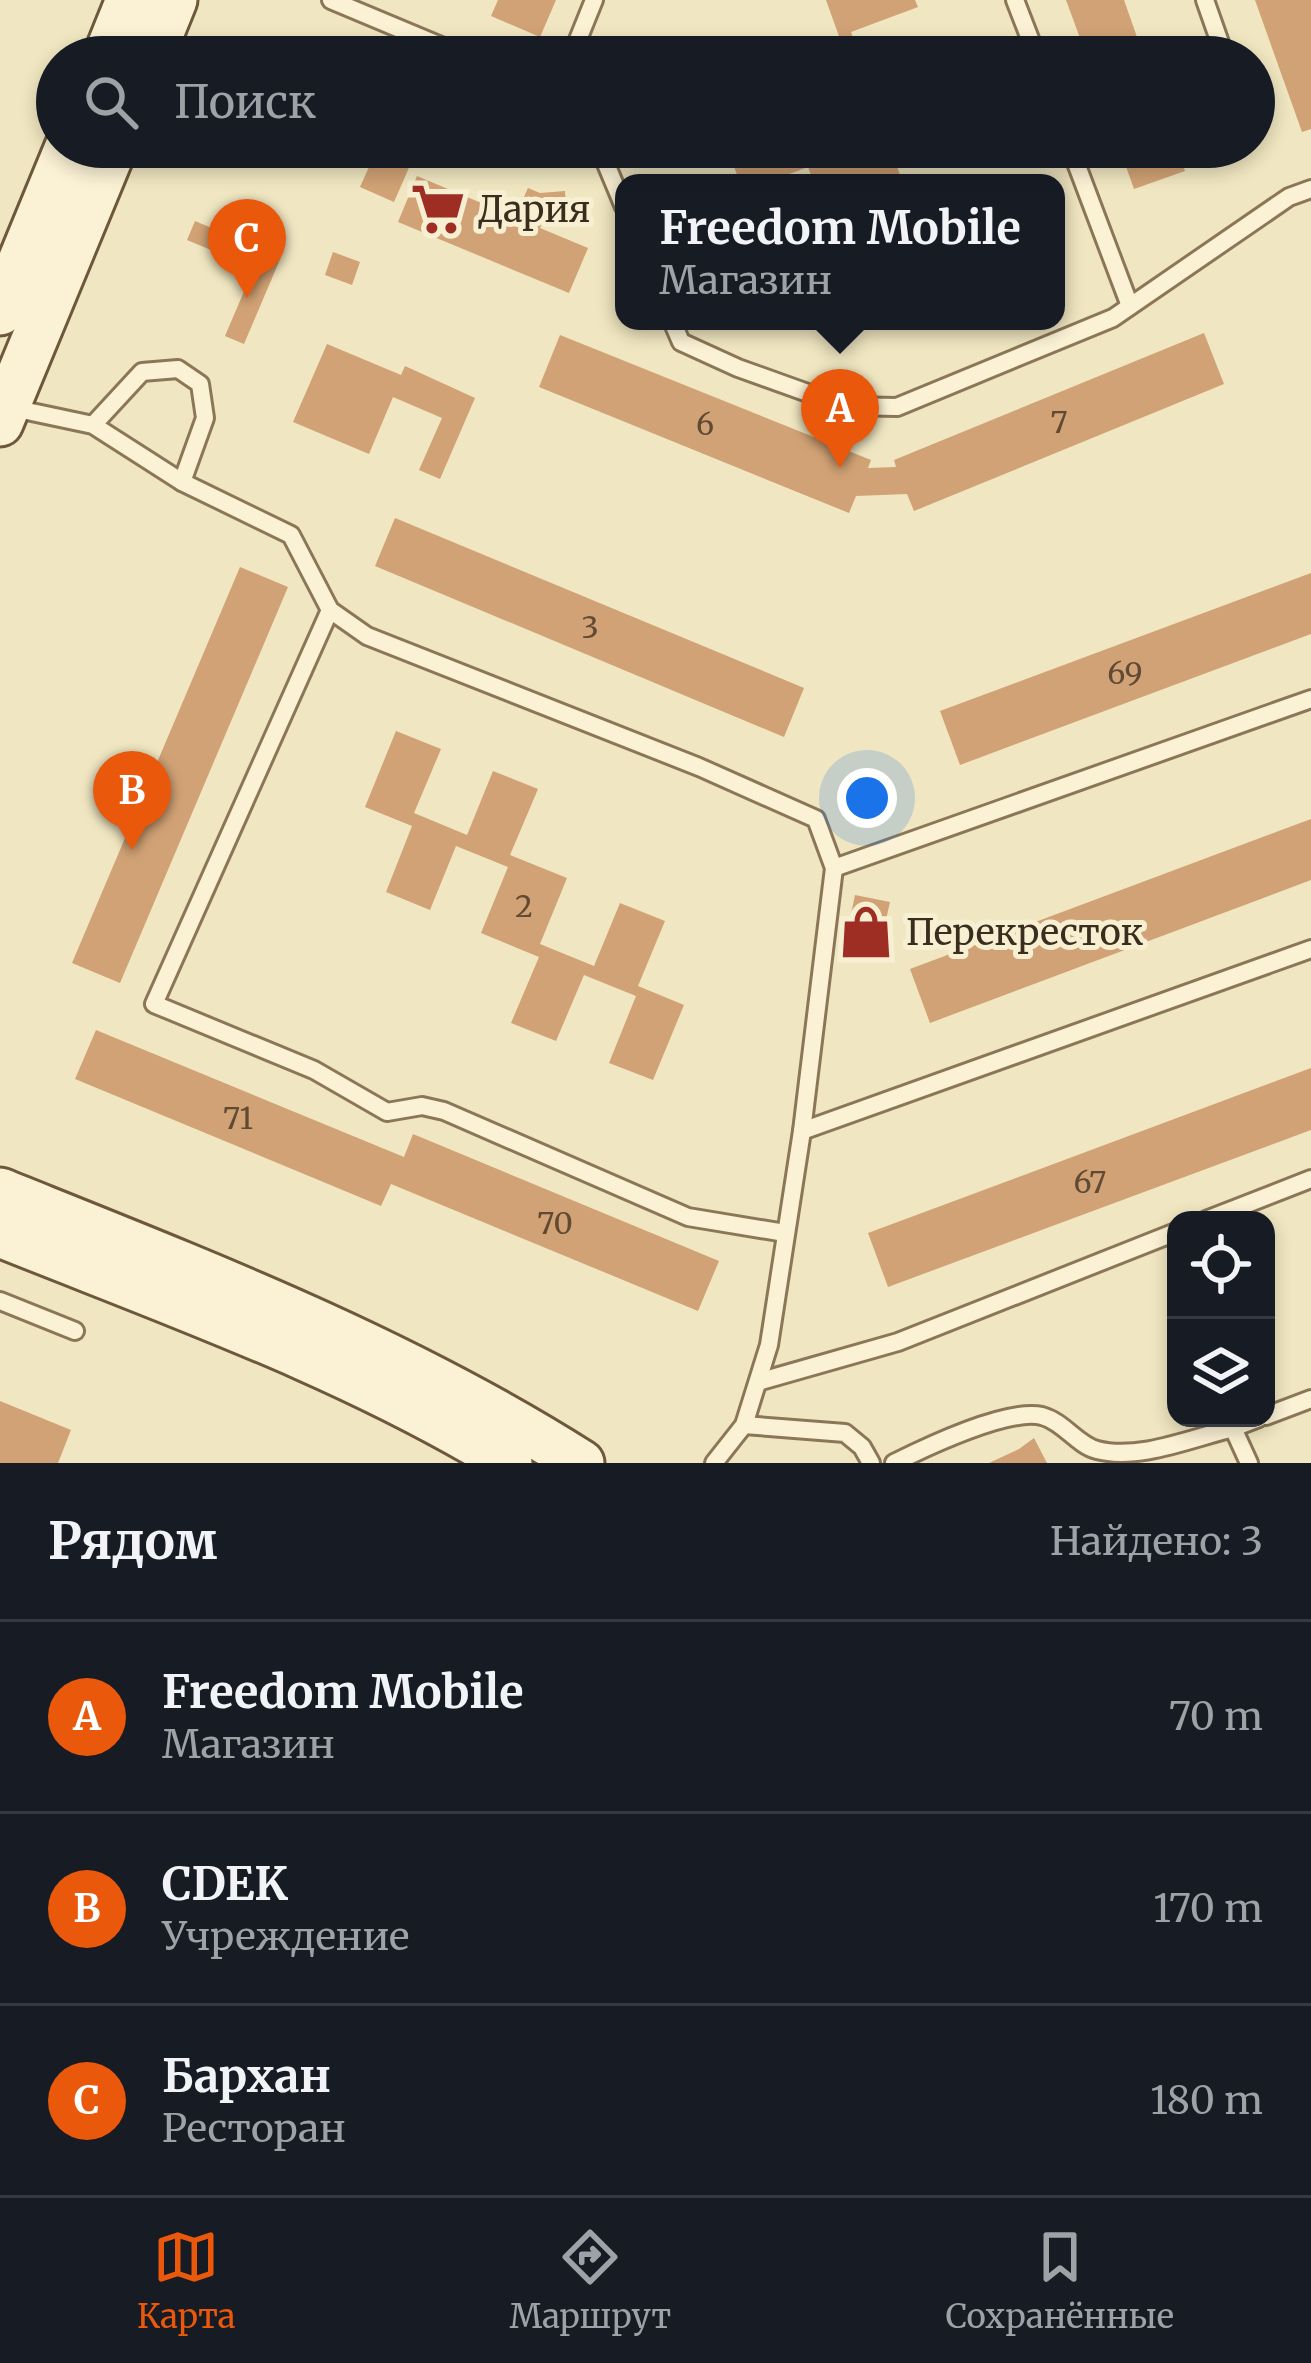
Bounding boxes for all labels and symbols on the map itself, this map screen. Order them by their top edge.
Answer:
supermarket icon: Дария [409,180,467,238]
place label: Дария [478,187,590,232]
pin: C [208,199,286,298]
pin: A [801,369,879,468]
house number: 7 [1050,403,1068,441]
house number: 6 [696,405,714,443]
house number: 3 [581,608,599,646]
house number: 69 [1107,654,1143,692]
pin: B [93,751,171,850]
your location [837,768,897,828]
house number: 2 [515,887,533,925]
shop icon: Перекресток [837,903,895,961]
place label: Перекресток [906,910,1143,955]
house number: 71 [223,1099,253,1137]
house number: 67 [1074,1163,1106,1201]
house number: 70 [537,1204,573,1242]

